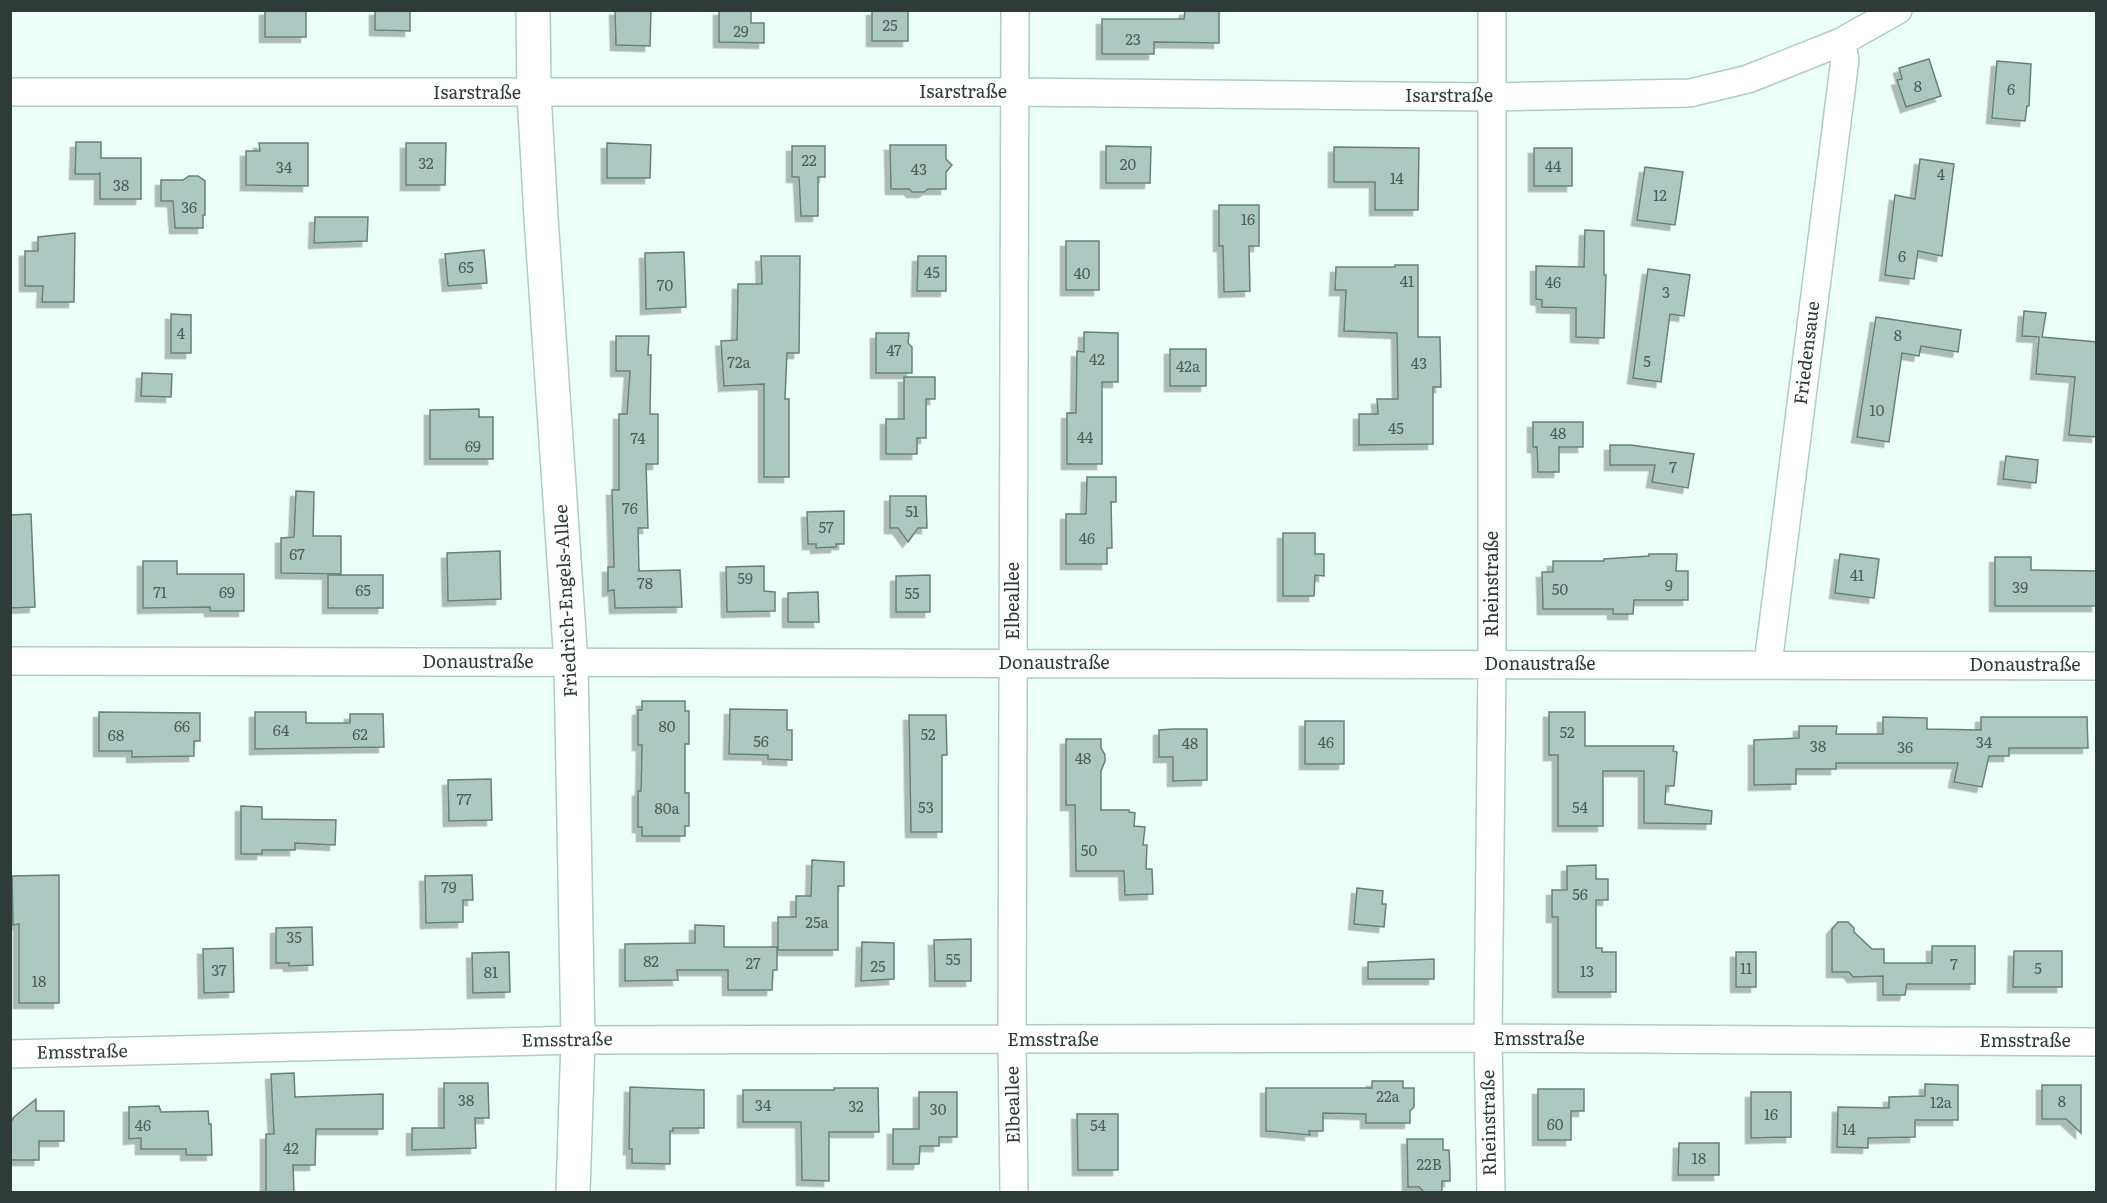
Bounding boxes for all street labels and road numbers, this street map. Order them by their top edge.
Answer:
street label: Isarstraße [919,77,1007,104]
street label: Isarstraße [433,78,521,105]
street label: Isarstraße [1405,81,1493,108]
street label: Friedensaue [1786,299,1825,406]
street label: Friedrich-Engels-Allee [546,504,583,698]
street label: Rheinstraße [1477,531,1504,637]
street label: Elbeallee [998,562,1025,640]
street label: Donaustraße [422,647,534,674]
street label: Donaustraße [998,648,1110,675]
street label: Donaustraße [1484,649,1596,676]
street label: Donaustraße [1969,650,2081,677]
street label: Emsstraße [521,1024,613,1053]
street label: Emsstraße [1493,1024,1585,1051]
street label: Emsstraße [1007,1025,1099,1052]
street label: Emsstraße [1979,1026,2071,1053]
street label: Emsstraße [36,1036,128,1065]
street label: Elbeallee [997,1066,1026,1144]
street label: Rheinstraße [1473,1070,1502,1176]

